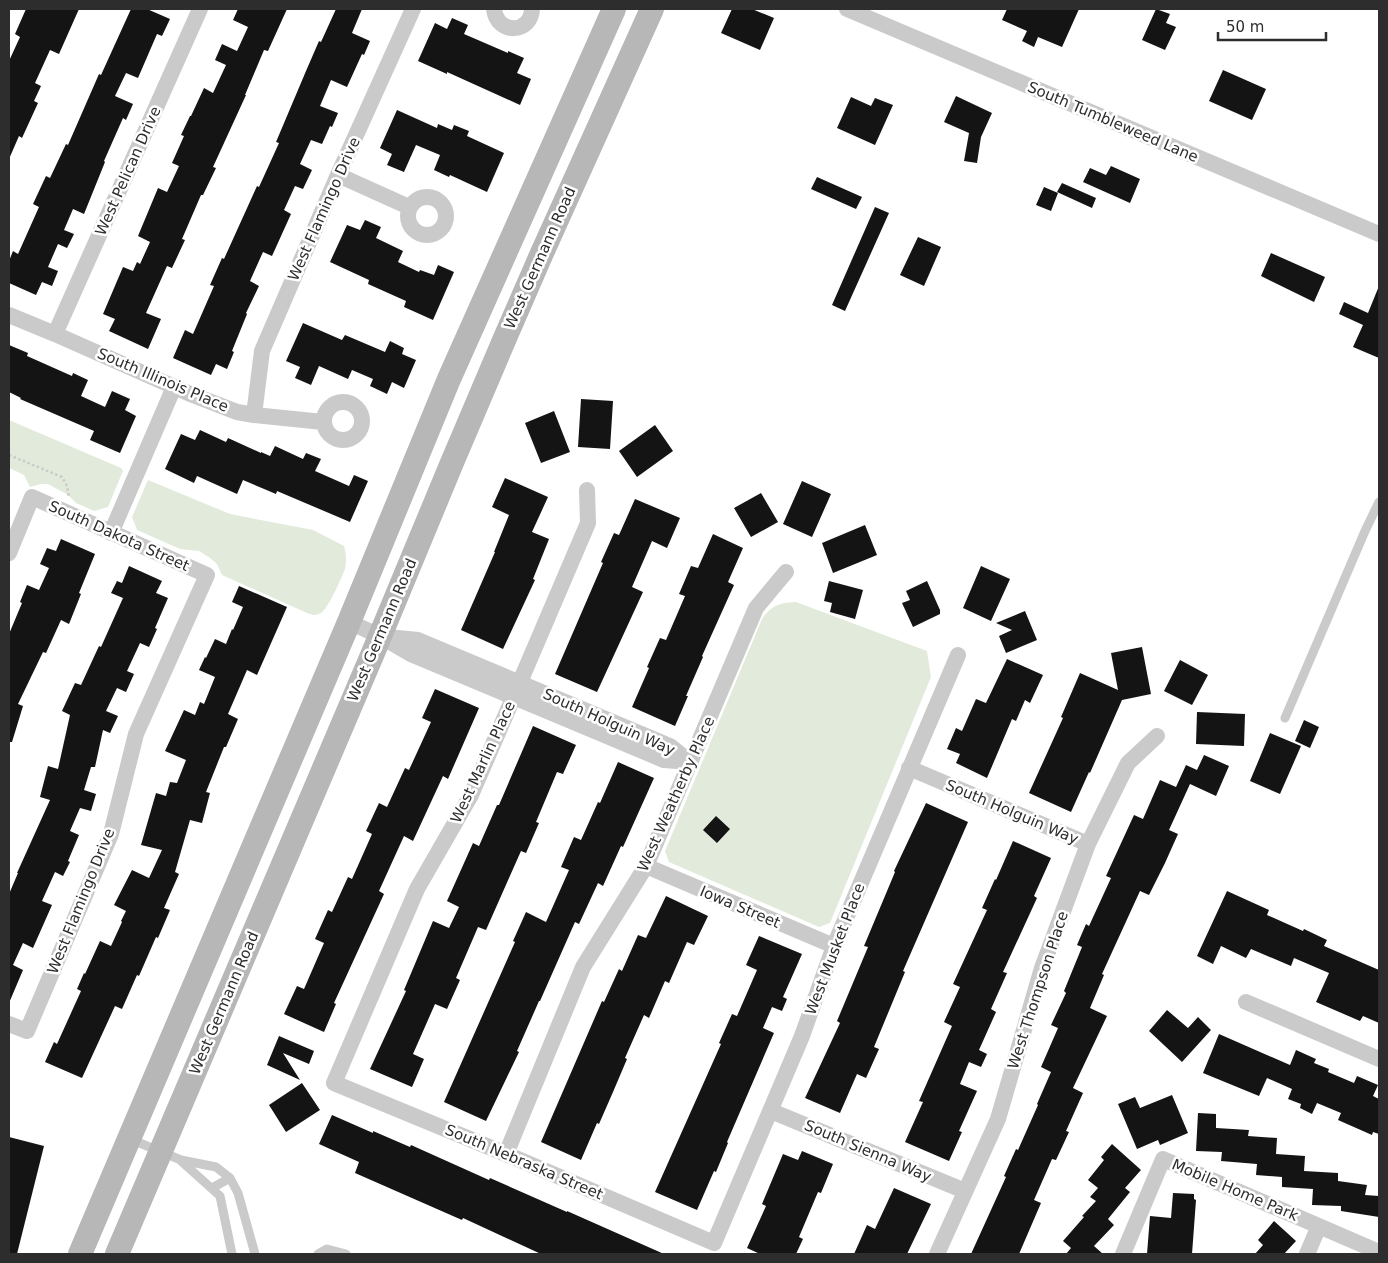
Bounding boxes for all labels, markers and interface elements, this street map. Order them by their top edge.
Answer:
scale bar [1218,10,1326,42]
text: 50 m [1226,18,1264,36]
street label: South Tumbleweed Lane [1025,78,1201,166]
street label: West Pelican Drive [91,104,165,238]
street label: West Flamingo Drive [284,134,364,284]
street label: West Germann Road [501,184,579,332]
street label: South Illinois Place [95,344,231,416]
street label: South Dakota Street [46,497,192,575]
street label: West Germann Road [344,556,420,704]
street label: South Holguin Way [540,685,678,759]
street label: West Marlin Place [447,698,519,826]
street label: West Weatherby Place [634,714,718,874]
street label: South Holguin Way [943,776,1081,848]
street label: West Flamingo Drive [44,826,118,976]
street label: West Musket Place [802,881,868,1017]
street label: Iowa Street [697,882,783,932]
street label: West Thompson Place [1004,909,1072,1071]
street label: West Germann Road [186,929,262,1077]
street label: South Sienna Way [802,1116,934,1186]
street label: South Nebraska Street [442,1121,606,1203]
street label: Mobile Home Park [1169,1155,1301,1225]

